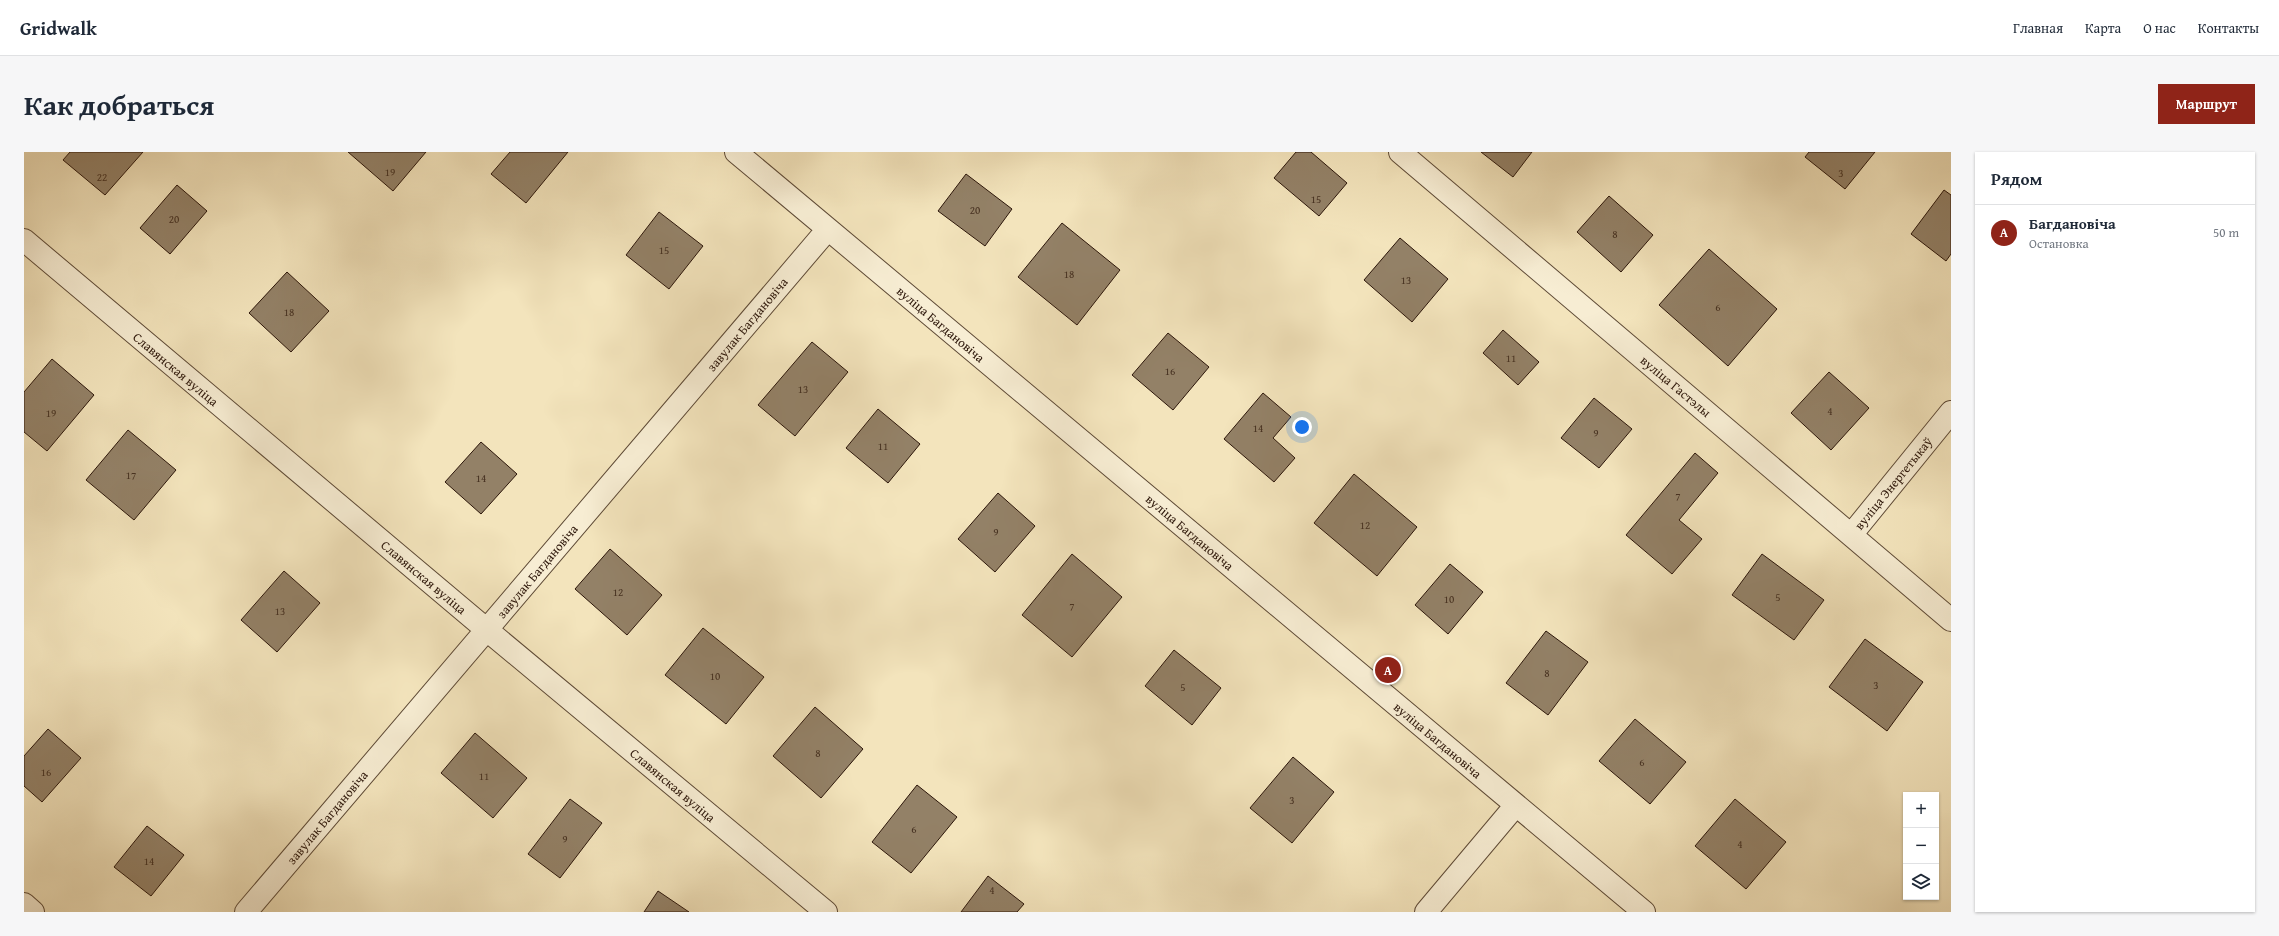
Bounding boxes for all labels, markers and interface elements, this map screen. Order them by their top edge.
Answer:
text: Gridwalk [20,14,97,42]
text: Главная [2013,18,2063,38]
text: Карта [2085,18,2121,38]
text: О нас [2143,18,2176,38]
text: Контакты [2198,18,2259,38]
text: Как добраться [24,84,214,125]
button: Маршрут [2158,84,2255,124]
house number: 19 [385,164,395,180]
house number: 3 [1838,165,1844,181]
text: Рядом [1991,166,2042,191]
house number: 22 [97,169,107,185]
house number: 15 [1311,191,1321,207]
house number: 20 [970,202,980,218]
house number: 20 [169,211,179,227]
text: Багдановіча [2029,213,2116,234]
text: A [2000,223,2008,242]
text: 50 m [2213,223,2239,242]
house number: 8 [1612,226,1618,242]
text: Остановка [2029,234,2089,253]
house number: 15 [659,242,669,258]
house number: 18 [1064,266,1074,282]
house number: 13 [1401,272,1411,288]
street label: завулак Багдановіча [702,273,793,375]
street label: вуліца Багдановіча [892,282,989,367]
house number: 6 [1715,299,1721,315]
house number: 18 [284,304,294,320]
street label: Славянская вуліца [129,328,223,411]
house number: 11 [1506,350,1516,366]
street label: вуліца Гастэлы [1636,351,1715,422]
house number: 16 [1165,363,1175,379]
house number: 13 [798,381,808,397]
house number: 4 [1827,403,1833,419]
house number: 19 [46,405,56,421]
your location [1292,417,1312,437]
house number: 14 [1253,420,1263,436]
house number: 9 [1593,425,1599,441]
street label: вуліца Энергетыкаў [1850,432,1937,534]
house number: 11 [878,438,888,454]
house number: 17 [126,467,136,483]
house number: 14 [476,470,486,486]
house number: 7 [1675,488,1681,504]
street label: вуліца Багдановіча [1141,490,1238,575]
house number: 12 [1360,517,1370,533]
street label: завулак Багдановіча [492,520,583,622]
house number: 9 [993,524,999,540]
street label: Славянская вуліца [377,536,471,619]
house number: 12 [613,584,623,600]
house number: 5 [1775,589,1781,605]
house number: 10 [1444,591,1454,607]
house number: 7 [1069,598,1075,614]
house number: 13 [275,603,285,619]
pin: A [1375,655,1401,685]
house number: 8 [1544,665,1550,681]
house number: 10 [710,668,720,684]
house number: 3 [1873,677,1879,693]
house number: 5 [1180,679,1186,695]
street label: вуліца Багдановіча [1389,698,1486,783]
street label: Славянская вуліца [626,744,720,827]
house number: 8 [815,745,821,761]
house number: 6 [1639,754,1645,770]
house number: 16 [41,764,51,780]
street label: завулак Багдановіча [282,766,373,868]
house number: 11 [479,768,489,784]
house number: 3 [1289,792,1295,808]
map controls [1903,792,1939,900]
button: + [1903,792,1939,828]
house number: 6 [911,821,917,837]
button: − [1903,828,1939,864]
house number: 9 [562,831,568,847]
house number: 4 [1737,836,1743,852]
house number: 14 [144,853,154,869]
button: layers [1903,864,1939,900]
house number: 4 [989,882,995,898]

